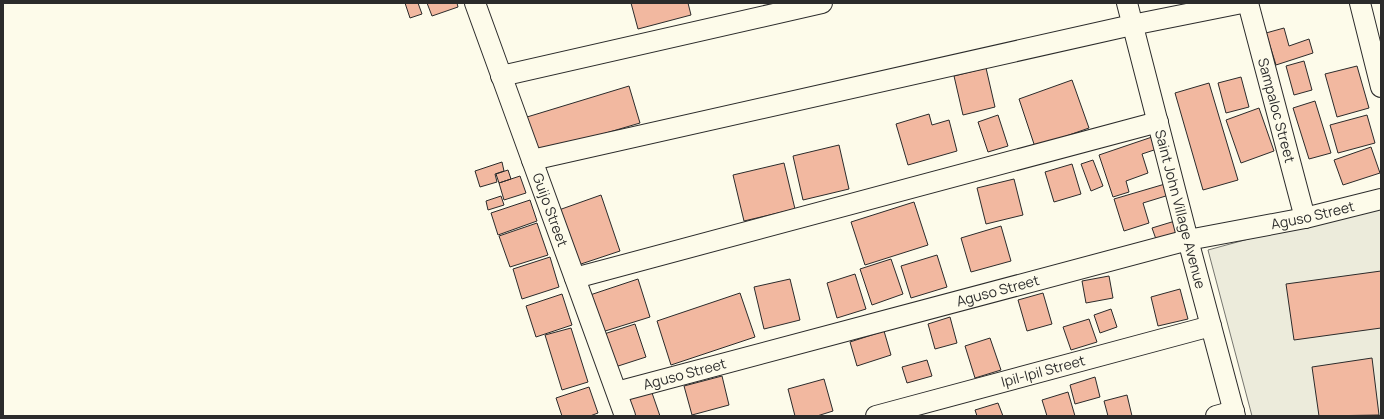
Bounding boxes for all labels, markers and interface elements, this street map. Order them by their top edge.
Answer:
street label: Sampaloc Street [1254,56,1300,165]
street label: Saint John Village Avenue [1151,127,1211,291]
street label: Guijo Street [528,170,573,250]
street label: Aguso Street [1269,196,1357,233]
street label: Aguso Street [954,270,1042,310]
street label: Ipil-Ipil Street [999,350,1087,391]
street label: Aguso Street [641,353,728,394]

